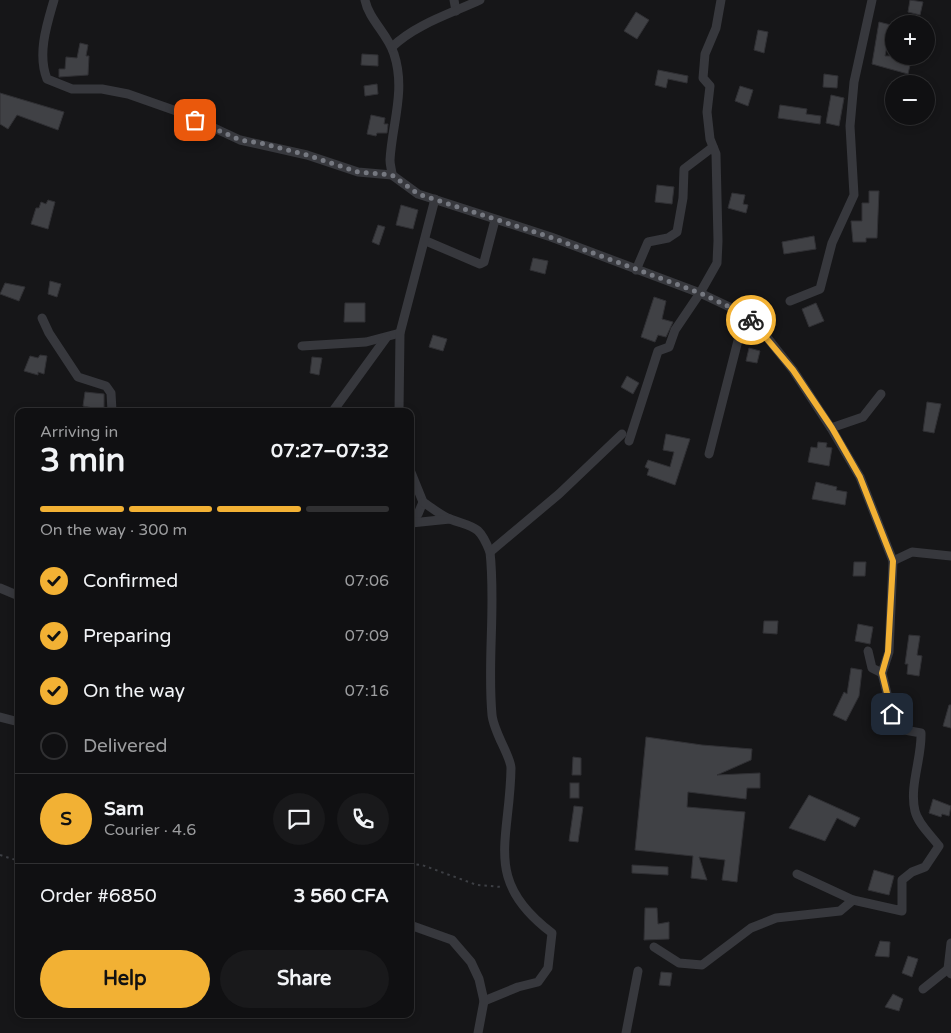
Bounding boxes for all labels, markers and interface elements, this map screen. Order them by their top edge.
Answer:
map controls [885,15,935,125]
button: + [885,15,935,65]
button: − [885,75,935,125]
pin [174,99,216,141]
icon: bag [181,106,209,134]
courier [726,295,776,345]
icon: bike [737,306,765,334]
text: Arriving in [40,422,118,442]
text: 07:27–07:32 [271,440,389,462]
text: 3 min [40,442,125,480]
text: On the way · 300 m [40,520,187,540]
icon: check [40,567,68,595]
text: Confirmed [83,570,178,592]
text: 07:06 [345,571,389,591]
icon: check [40,622,68,650]
text: Preparing [83,625,172,647]
text: 07:09 [345,626,389,646]
icon: check [40,677,68,705]
text: On the way [83,680,185,702]
text: 07:16 [345,681,389,701]
pin [871,693,913,735]
icon: home [878,700,906,728]
text: Delivered [83,735,168,757]
button: chat [273,793,325,845]
button: phone [337,793,389,845]
text: Sam [104,798,144,820]
text: S [60,808,72,830]
text: Courier · 4.6 [104,820,196,840]
text: Order #6850 [40,885,157,907]
text: 3 560 CFA [293,885,389,907]
button: Help [40,950,210,1008]
button: Share [220,950,389,1008]

